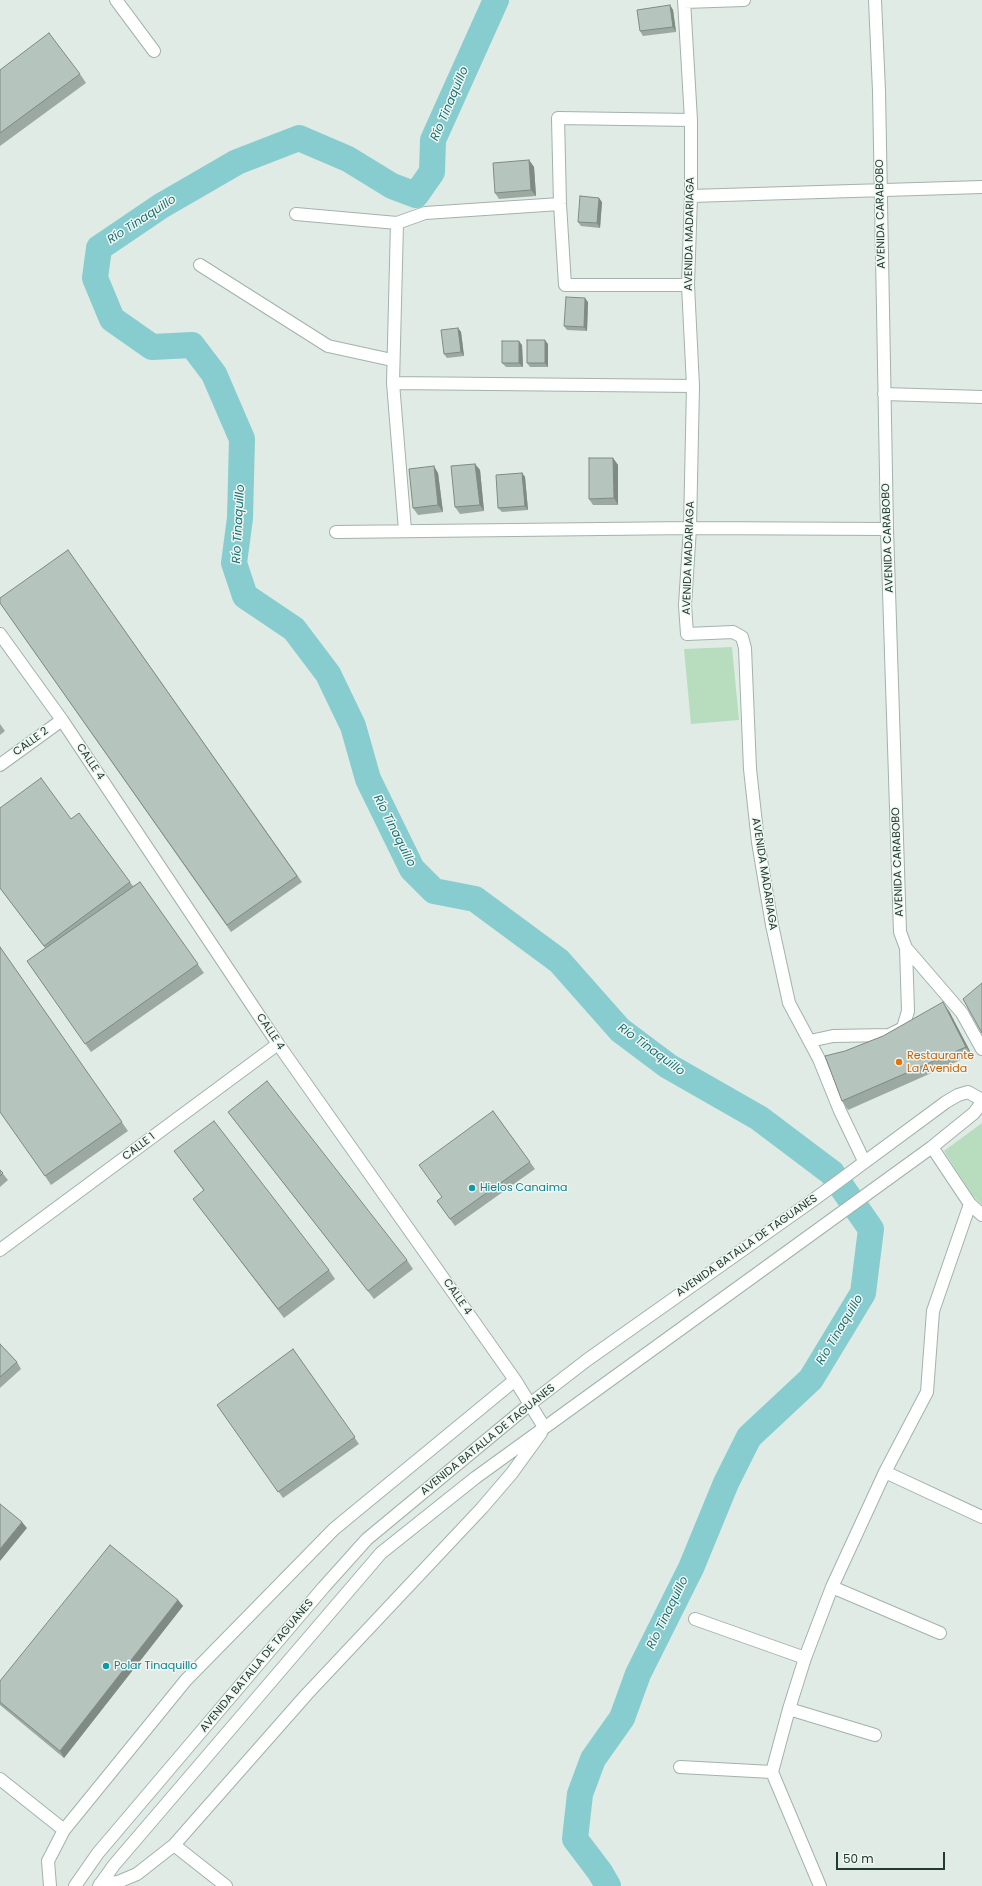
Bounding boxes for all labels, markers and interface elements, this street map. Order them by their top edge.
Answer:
water label: Río Tinaquillo [428,65,472,143]
street label: AVENIDA CARABOBO [873,159,889,269]
street label: AVENIDA MADARIAGA [682,177,698,291]
water label: Río Tinaquillo [105,192,179,248]
street label: AVENIDA CARABOBO [879,483,897,593]
water label: Río Tinaquillo [230,484,248,564]
street label: AVENIDA MADARIAGA [680,501,698,615]
street label: CALLE 2 [11,725,51,759]
street label: CALLE 4 [73,741,107,783]
water label: Río Tinaquillo [370,793,418,869]
street label: AVENIDA CARABOBO [889,807,907,917]
street label: AVENIDA MADARIAGA [749,817,779,931]
street label: CALLE 4 [253,1011,287,1053]
water label: Río Tinaquillo [615,1021,687,1079]
place label: Restaurante La Avenida [907,1049,974,1075]
marker: Restaurante La Avenida [894,1057,904,1067]
street label: CALLE 1 [120,1130,158,1164]
place label: Hielos Canaima [480,1181,567,1195]
marker: Hielos Canaima [467,1183,477,1193]
street label: AVENIDA BATALLA DE TAGUANES [674,1192,820,1300]
street label: CALLE 4 [440,1276,474,1318]
water label: Río Tinaquillo [813,1292,867,1368]
street label: AVENIDA BATALLA DE TAGUANES [418,1382,558,1498]
water label: Río Tinaquillo [644,1574,692,1652]
street label: AVENIDA BATALLA DE TAGUANES [198,1597,316,1735]
place label: Polar Tinaquillo [114,1659,197,1673]
marker: Polar Tinaquillo [101,1661,111,1671]
scale bar [838,1844,947,1870]
text: 50 m [843,1850,874,1867]

